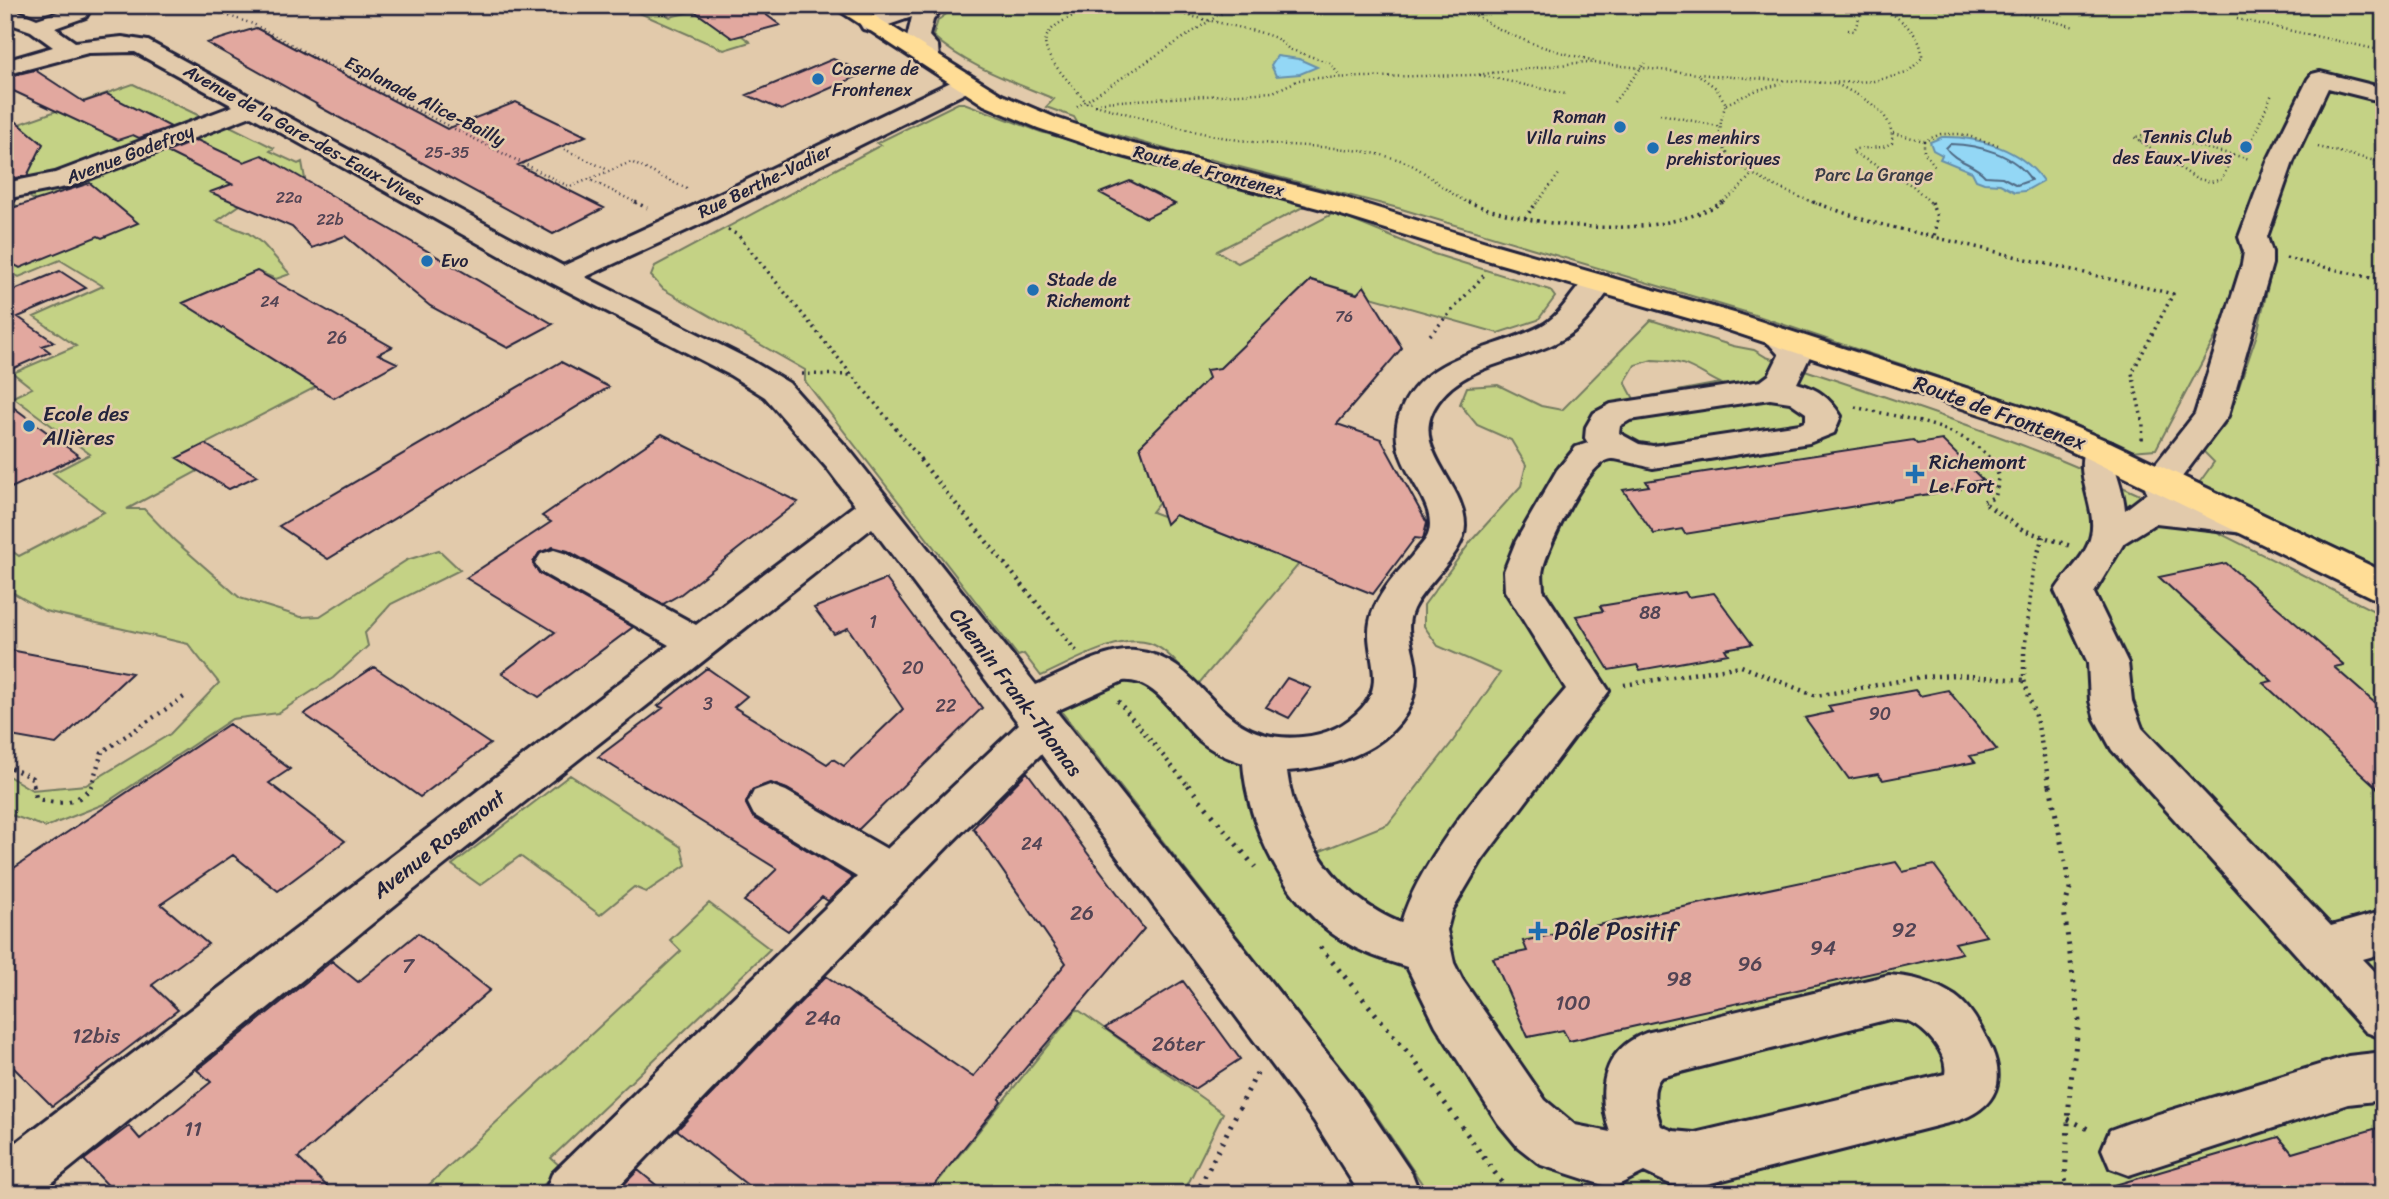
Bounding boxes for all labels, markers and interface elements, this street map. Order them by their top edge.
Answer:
street label: Esplanade Alice-Bailly [339,47,512,156]
place label: Caserne de Frontenex [832,53,919,106]
street label: Avenue de la Gare-des-Eaux-Vives [177,55,431,215]
marker: Caserne de Frontenex [810,71,826,87]
place label: Roman Villa ruins [1526,101,1607,154]
street label: Avenue Godefroy [60,115,199,193]
marker: Roman Villa ruins [1612,119,1628,135]
place label: Tennis Club des Eaux-Vives [2113,121,2233,174]
place label: Les menhirs prehistoriques [1666,122,1781,175]
street label: Rue Berthe-Vadier [692,134,839,228]
street label: Route de Frontenex [1130,135,1289,207]
house number: 25-35 [425,138,470,167]
marker: Tennis Club des Eaux-Vives [2238,139,2254,155]
marker: Les menhirs prehistoriques [1645,140,1661,156]
park label: Parc La Grange [1815,159,1933,191]
house number: 22a [276,183,302,212]
house number: 22b [316,205,344,234]
place label: Evo [441,245,469,277]
marker: Evo [419,253,435,269]
place label: Stade de Richemont [1047,264,1131,317]
marker: Stade de Richemont [1025,282,1041,298]
house number: 24 [260,287,280,316]
house number: 76 [1335,302,1353,331]
house number: 26 [327,322,347,354]
street label: Route de Frontenex [1908,364,2092,462]
place label: Ecole des Allières [42,395,129,457]
marker: Ecole des Allières [21,418,37,434]
place label: Richemont Le Fort [1929,443,2027,505]
marker: Richemont Le Fort [1907,466,1923,482]
house number: 88 [1639,597,1661,629]
street label: Chemin Frank-Thomas [939,599,1093,785]
house number: 1 [869,606,877,638]
house number: 20 [902,652,924,684]
house number: 3 [703,688,713,720]
house number: 22 [936,690,956,722]
house number: 90 [1869,698,1891,730]
street label: Avenue Rosemont [363,778,516,909]
house number: 24 [1021,828,1043,860]
house number: 26 [1070,894,1094,932]
place label: Pôle Positif [1554,910,1680,952]
house number: 92 [1891,911,1917,949]
marker: Pôle Positif [1528,921,1548,941]
house number: 94 [1810,929,1836,967]
house number: 96 [1738,945,1762,983]
house number: 7 [402,947,416,985]
house number: 98 [1666,960,1692,998]
house number: 100 [1555,984,1591,1022]
house number: 24a [805,999,841,1037]
house number: 12bis [72,1017,120,1055]
house number: 26ter [1152,1025,1206,1063]
house number: 11 [184,1110,202,1148]

